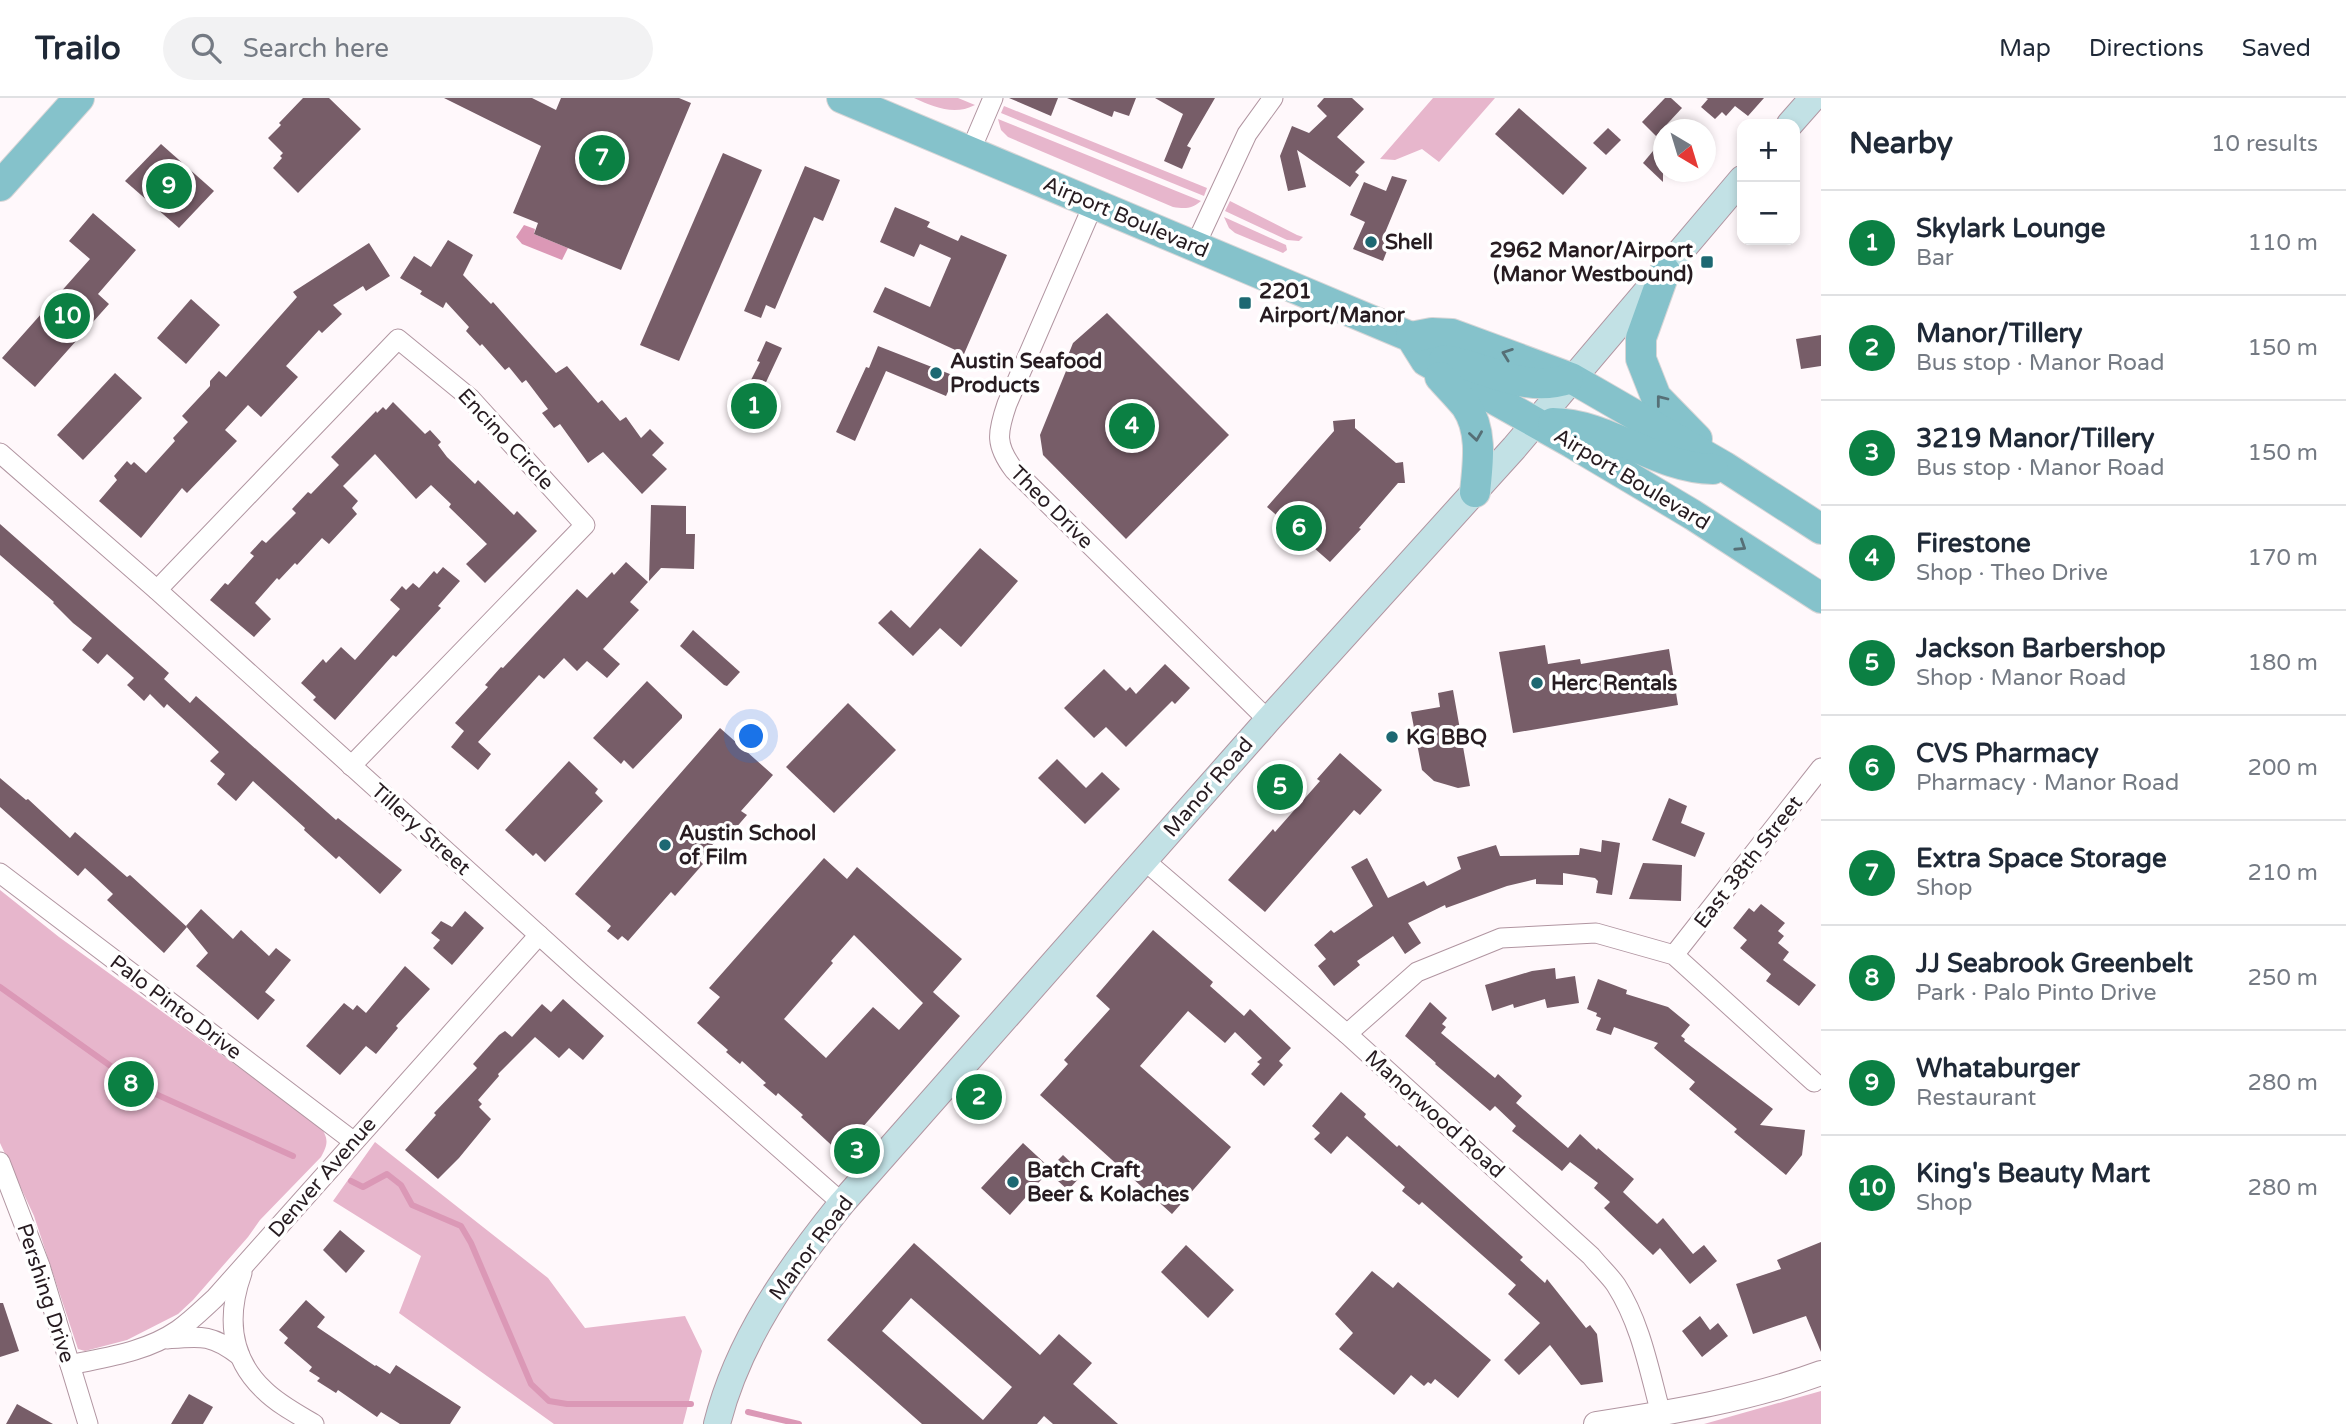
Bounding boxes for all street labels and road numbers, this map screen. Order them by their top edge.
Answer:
street label: Airport Boulevard [1039,171,1212,264]
street label: Encino Circle [452,384,559,495]
street label: Airport Boulevard [1549,423,1714,536]
street label: Theo Drive [1005,461,1098,554]
street label: Manor Road [1158,732,1258,842]
street label: Tillery Street [366,778,475,880]
street label: East 38th Street [1689,791,1808,934]
street label: Palo Pinto Drive [105,950,247,1065]
street label: Manorwood Road [1360,1045,1510,1184]
street label: Denver Avenue [263,1112,382,1243]
street label: Manor Road [764,1191,859,1305]
street label: Pershing Drive [11,1220,80,1366]

